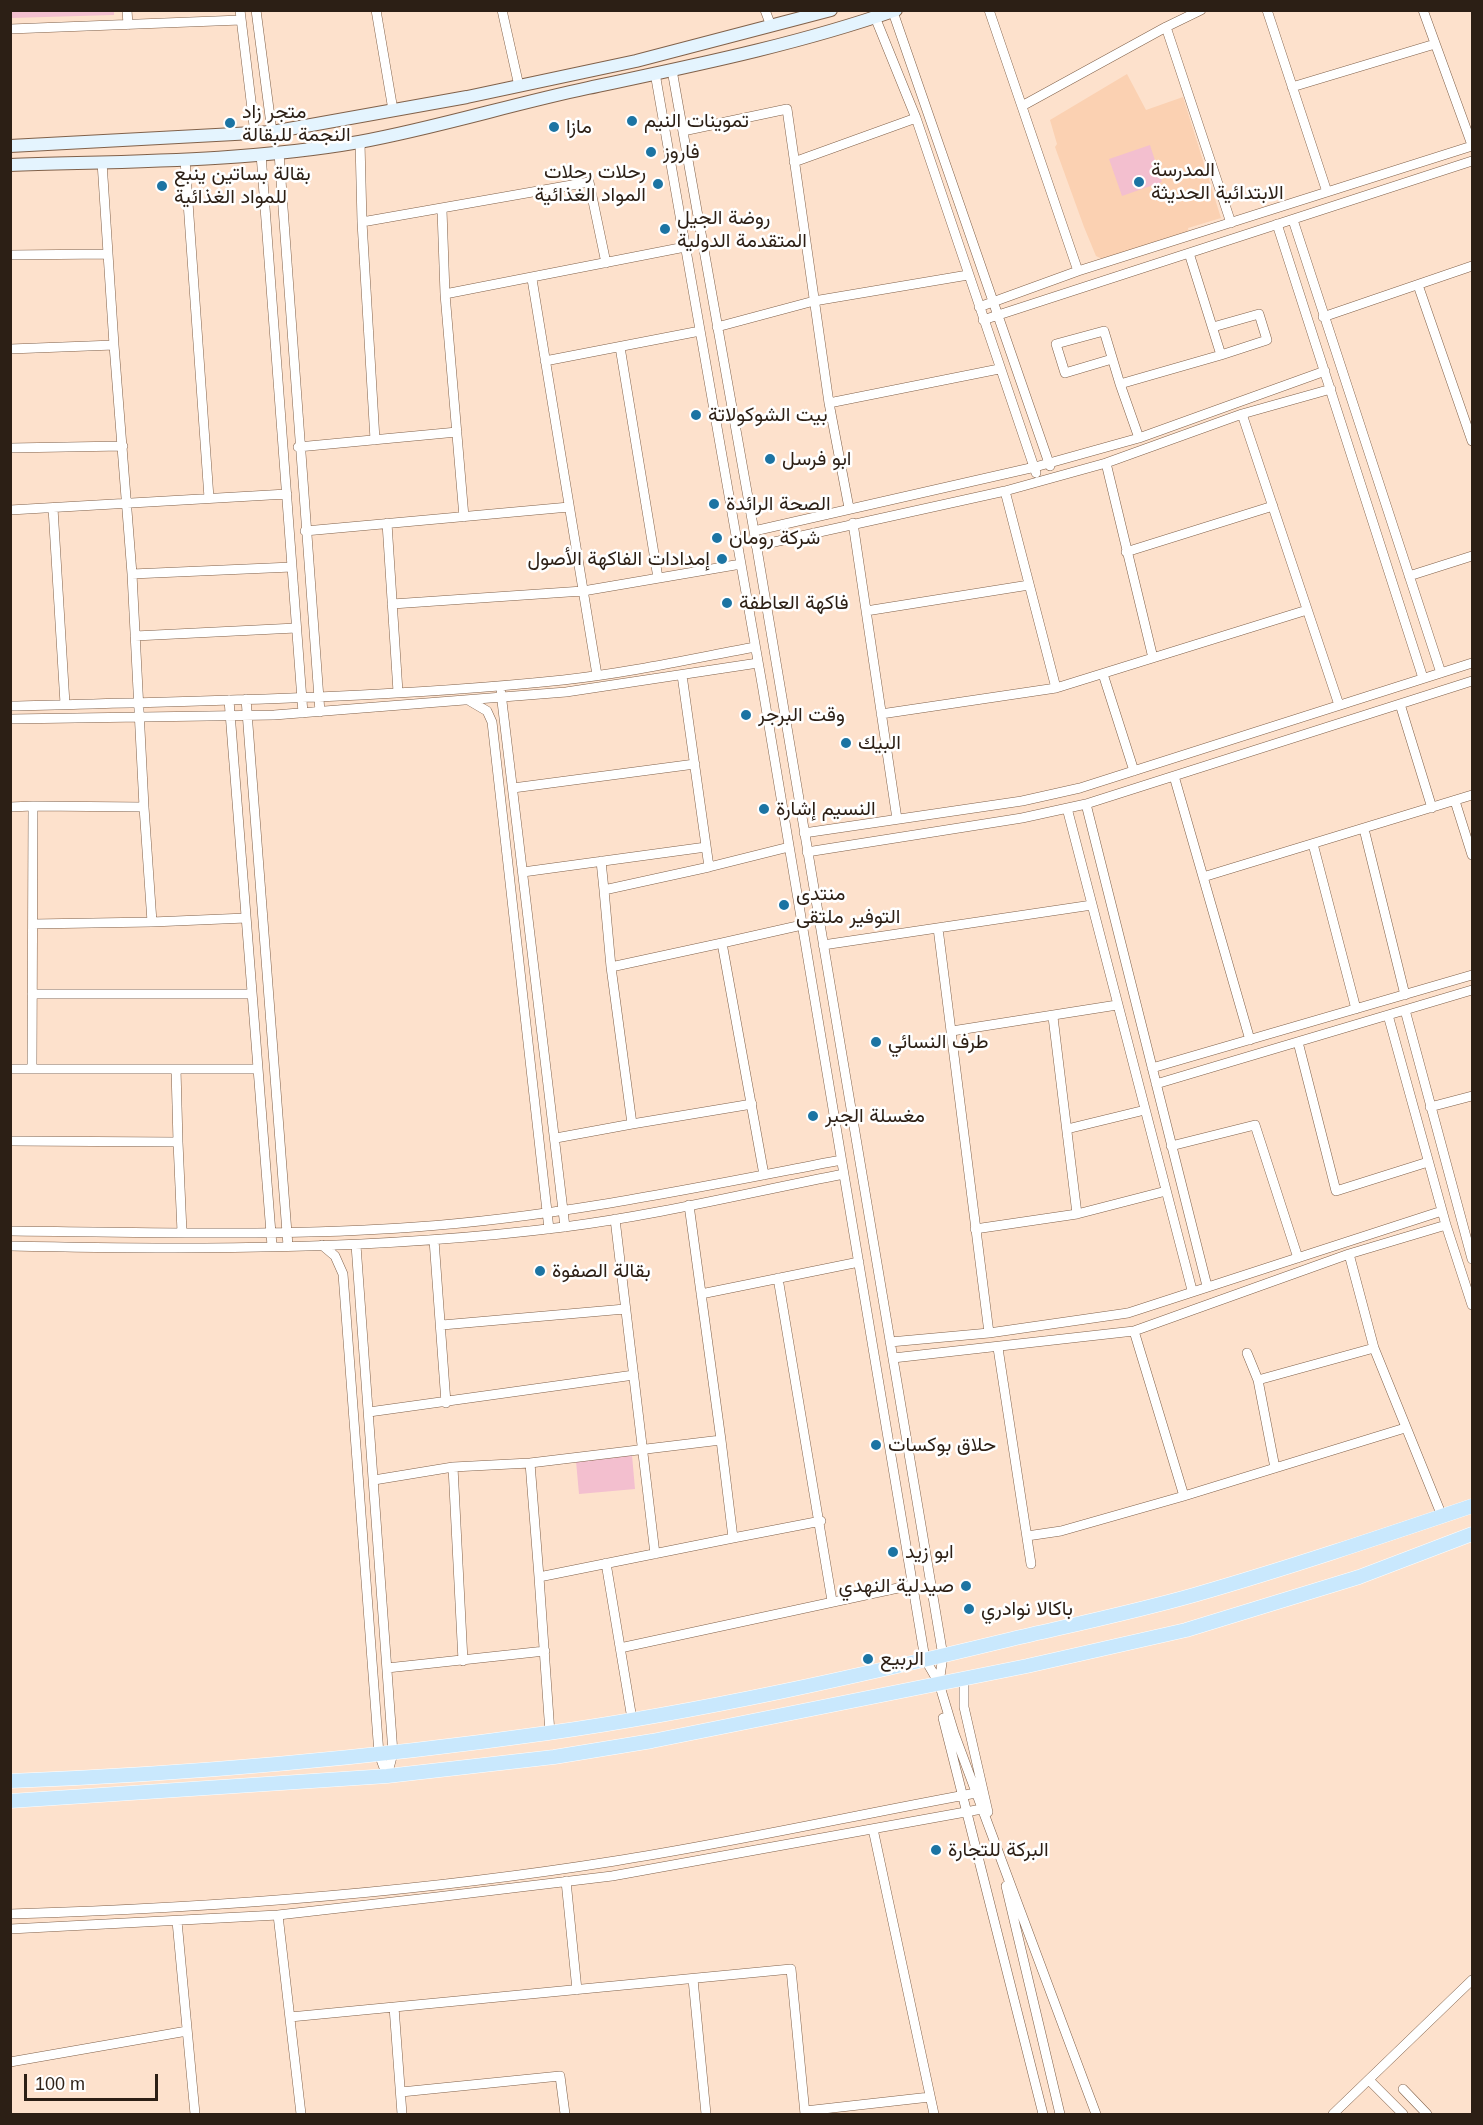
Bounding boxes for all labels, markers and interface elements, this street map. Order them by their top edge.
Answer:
place label: متجر زاد النجمة للبقالة [242,100,351,147]
place label: تموينات النيم [644,109,749,133]
marker: تموينات النيم [625,114,639,128]
place label: مازا [566,115,592,139]
marker: متجر زاد النجمة للبقالة [223,116,237,130]
marker: مازا [547,120,561,134]
place label: فاروز [663,140,700,164]
marker: فاروز [644,145,658,159]
place label: المدرسة الابتدائية الحديثة [1151,158,1284,205]
place label: رحلات رحلات المواد الغذائية [535,160,646,207]
place label: بقالة بساتين ينبع للمواد الغذائية [174,162,311,209]
marker: المدرسة الابتدائية الحديثة [1132,175,1146,189]
marker: رحلات رحلات المواد الغذائية [651,177,665,191]
marker: بقالة بساتين ينبع للمواد الغذائية [155,179,169,193]
place label: روضة الجيل المتقدمة الدولية [677,206,807,253]
marker: روضة الجيل المتقدمة الدولية [658,222,672,236]
place label: بيت الشوكولاتة [708,403,828,427]
marker: بيت الشوكولاتة [689,408,703,422]
place label: ابو فرسل [782,447,851,471]
marker: ابو فرسل [763,452,777,466]
place label: الصحة الرائدة [726,492,831,516]
marker: الصحة الرائدة [707,497,721,511]
place label: شركة رومان [729,526,820,550]
marker: شركة رومان [710,531,724,545]
place label: إمدادات الفاكهة الأصول [527,547,710,571]
marker: إمدادات الفاكهة الأصول [715,552,729,566]
place label: فاكهة العاطفة [739,591,849,615]
marker: فاكهة العاطفة [720,596,734,610]
place label: وقت البرجر [758,703,845,727]
marker: وقت البرجر [739,708,753,722]
place label: البيك [858,731,901,755]
marker: البيك [839,736,853,750]
place label: النسيم إشارة [776,797,876,821]
marker: النسيم إشارة [757,802,771,816]
place label: منتدى التوفير ملتقى [796,882,900,929]
marker: منتدى التوفير ملتقى [777,898,791,912]
place label: طرف النسائي [888,1030,989,1054]
marker: طرف النسائي [869,1035,883,1049]
place label: مغسلة الجبر [825,1104,925,1128]
marker: مغسلة الجبر [806,1109,820,1123]
place label: بقالة الصفوة [552,1259,651,1283]
marker: بقالة الصفوة [533,1264,547,1278]
place label: حلاق بوكسات [888,1433,996,1457]
marker: حلاق بوكسات [869,1438,883,1452]
place label: ابو زيد [905,1540,954,1564]
marker: ابو زيد [886,1545,900,1559]
place label: صيدلية النهدي [839,1574,954,1598]
marker: صيدلية النهدي [959,1579,973,1593]
place label: باكالا نوادري [981,1597,1073,1621]
marker: باكالا نوادري [962,1602,976,1616]
place label: الربيع [880,1647,924,1671]
marker: الربيع [861,1652,875,1666]
place label: البركة للتجارة [948,1838,1049,1862]
marker: البركة للتجارة [929,1843,943,1857]
scale bar [27,2062,160,2100]
text: 100 m [35,2074,85,2094]

